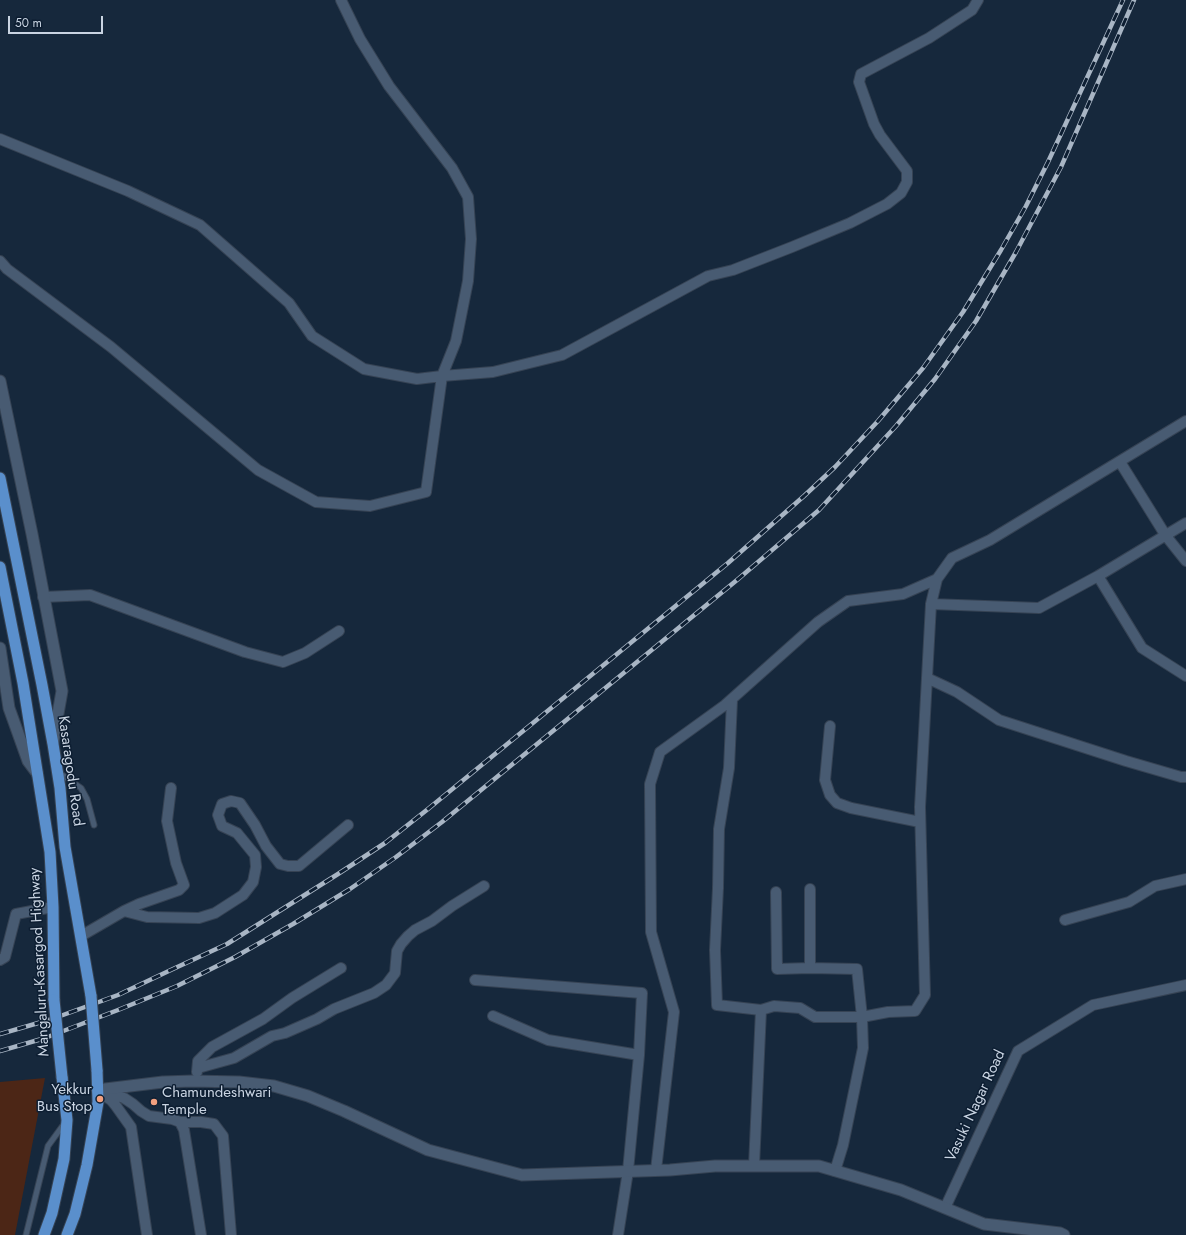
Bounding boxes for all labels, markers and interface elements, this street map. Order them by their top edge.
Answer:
scale bar [10,8,105,34]
text: 50 m [15,14,42,32]
street label: Kasaragodu Road [53,715,87,827]
street label: Mangaluru-Kasargod Highway [26,867,54,1057]
street label: Vasuki Nagar Road [942,1047,1010,1165]
place label: Yekkur Bus Stop [37,1081,92,1116]
place label: Chamundeshwari Temple [162,1084,271,1119]
marker: Yekkur Bus Stop [95,1094,105,1104]
marker: Chamundeshwari Temple [149,1097,159,1107]

